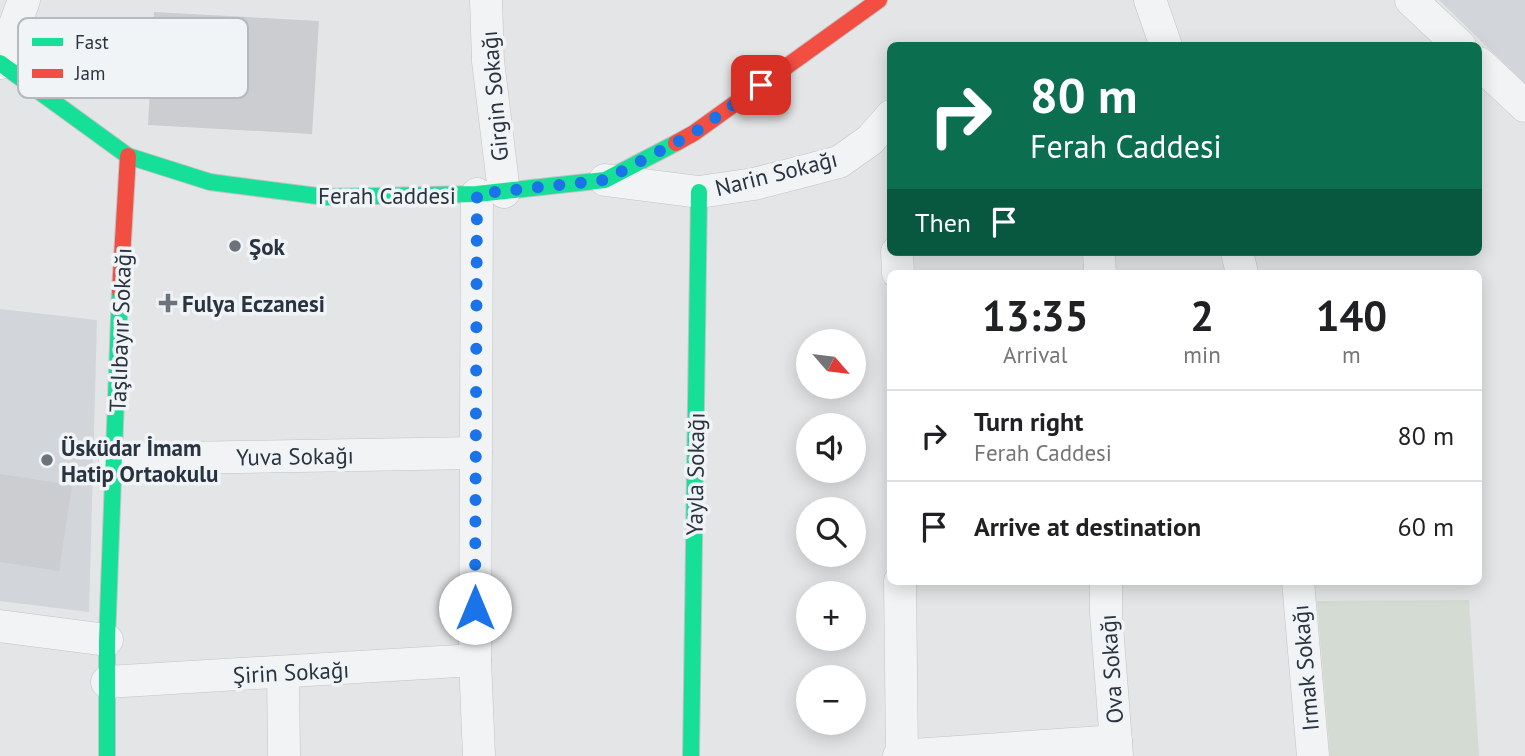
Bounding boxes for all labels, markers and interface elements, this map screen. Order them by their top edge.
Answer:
legend [18,18,248,98]
text: Fast [75,30,109,54]
street label: Girgin Sokağı [474,30,514,162]
pin [731,55,791,115]
text: Jam [74,61,105,85]
text: 80 m [1030,63,1137,127]
icon: arrive [742,66,780,104]
icon: right [915,70,1006,161]
text: Ferah Caddesi [1030,125,1222,167]
street label: Narin Sokağı [712,144,840,202]
street label: Ferah Caddesi [318,181,456,210]
icon: arrive [985,203,1023,241]
text: Then [915,206,971,239]
place label: Şok [249,232,286,261]
marker: Şok [227,238,243,254]
street label: Taşlıbayır Sokağı [103,247,137,413]
text: 13:35 [982,288,1088,343]
text: 2 [1190,288,1214,343]
text: 140 [1316,288,1387,343]
place label: Fulya Eczanesi [182,289,325,318]
marker: Fulya Eczanesi [160,295,176,311]
north arrow [796,329,866,399]
map controls [796,329,866,735]
text: Arrival [1003,340,1067,369]
text: min [1183,340,1221,369]
text: m [1342,340,1361,369]
text: Turn right [974,405,1083,438]
street label: Yayla Sokağı [679,412,711,536]
button: sound [796,413,866,483]
icon: right [915,417,953,455]
text: 80 m [1398,419,1454,452]
place label: Üsküdar İmam Hatip Ortaokulu [61,433,218,488]
text: Ferah Caddesi [974,438,1112,467]
street label: Yuva Sokağı [236,440,354,472]
marker: Üsküdar İmam Hatip Ortaokulu [39,452,55,468]
button: search [796,497,866,567]
icon: arrive [915,508,953,546]
text: Arrive at destination [974,510,1201,543]
text: 60 m [1398,510,1454,543]
position arrow [438,571,512,645]
button: + [796,581,866,651]
street label: Irmak Sokağı [1285,604,1325,732]
street label: Ova Sokağı [1093,613,1129,725]
street label: Şirin Sokağı [232,654,350,690]
button: − [796,665,866,735]

